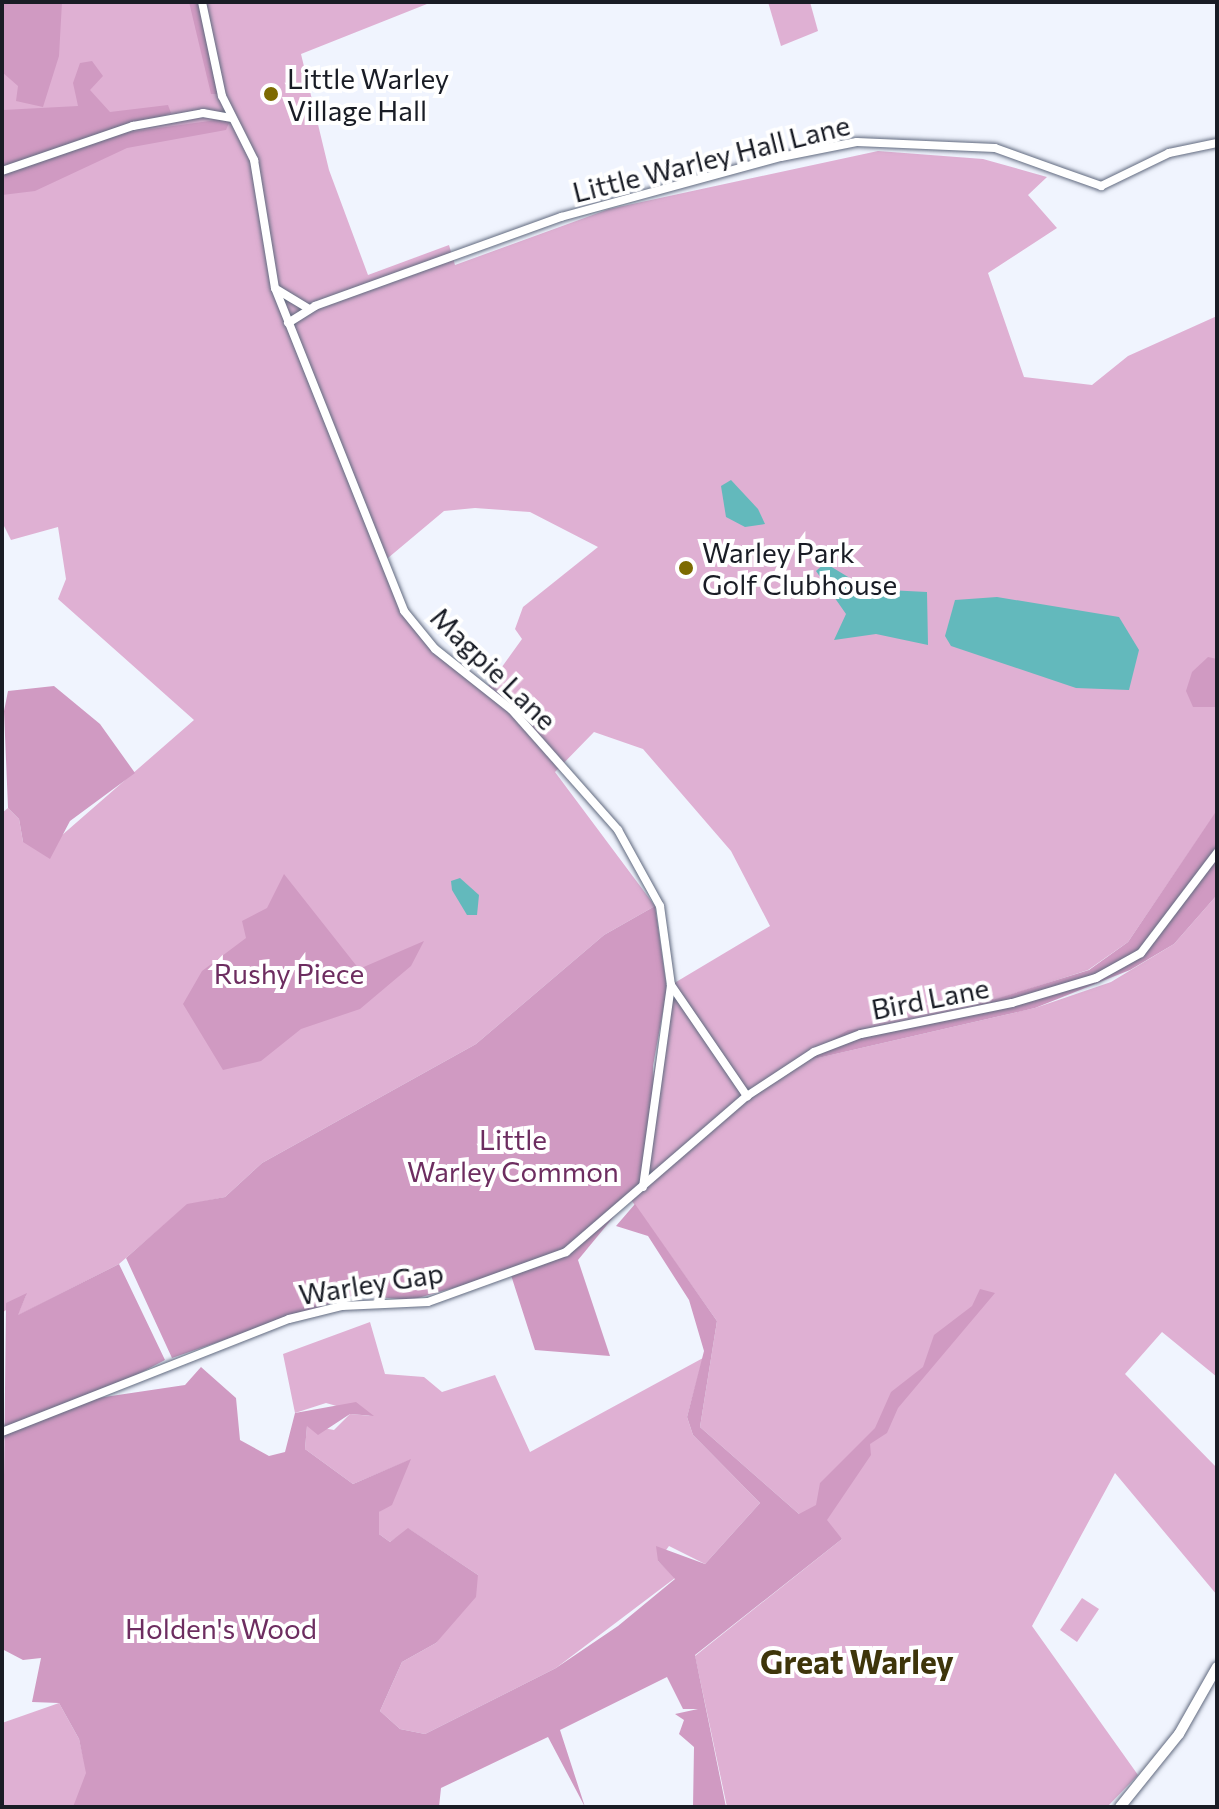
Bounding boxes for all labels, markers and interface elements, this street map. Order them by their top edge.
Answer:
place label: Little Warley Village Hall [287,61,449,127]
marker: Little Warley Village Hall [262,85,280,103]
street label: Little Warley Hall Lane [569,107,853,209]
place label: Warley Park Golf Clubhouse [702,535,897,601]
marker: Warley Park Golf Clubhouse [677,559,695,577]
street label: Magpie Lane [424,600,564,736]
park label: Rushy Piece [214,956,364,990]
street label: Bird Lane [868,970,992,1026]
park label: Little Warley Common [407,1122,619,1188]
street label: Warley Gap [296,1255,446,1311]
park label: Holden's Wood [125,1611,317,1645]
district label: Great Warley [760,1642,954,1680]

